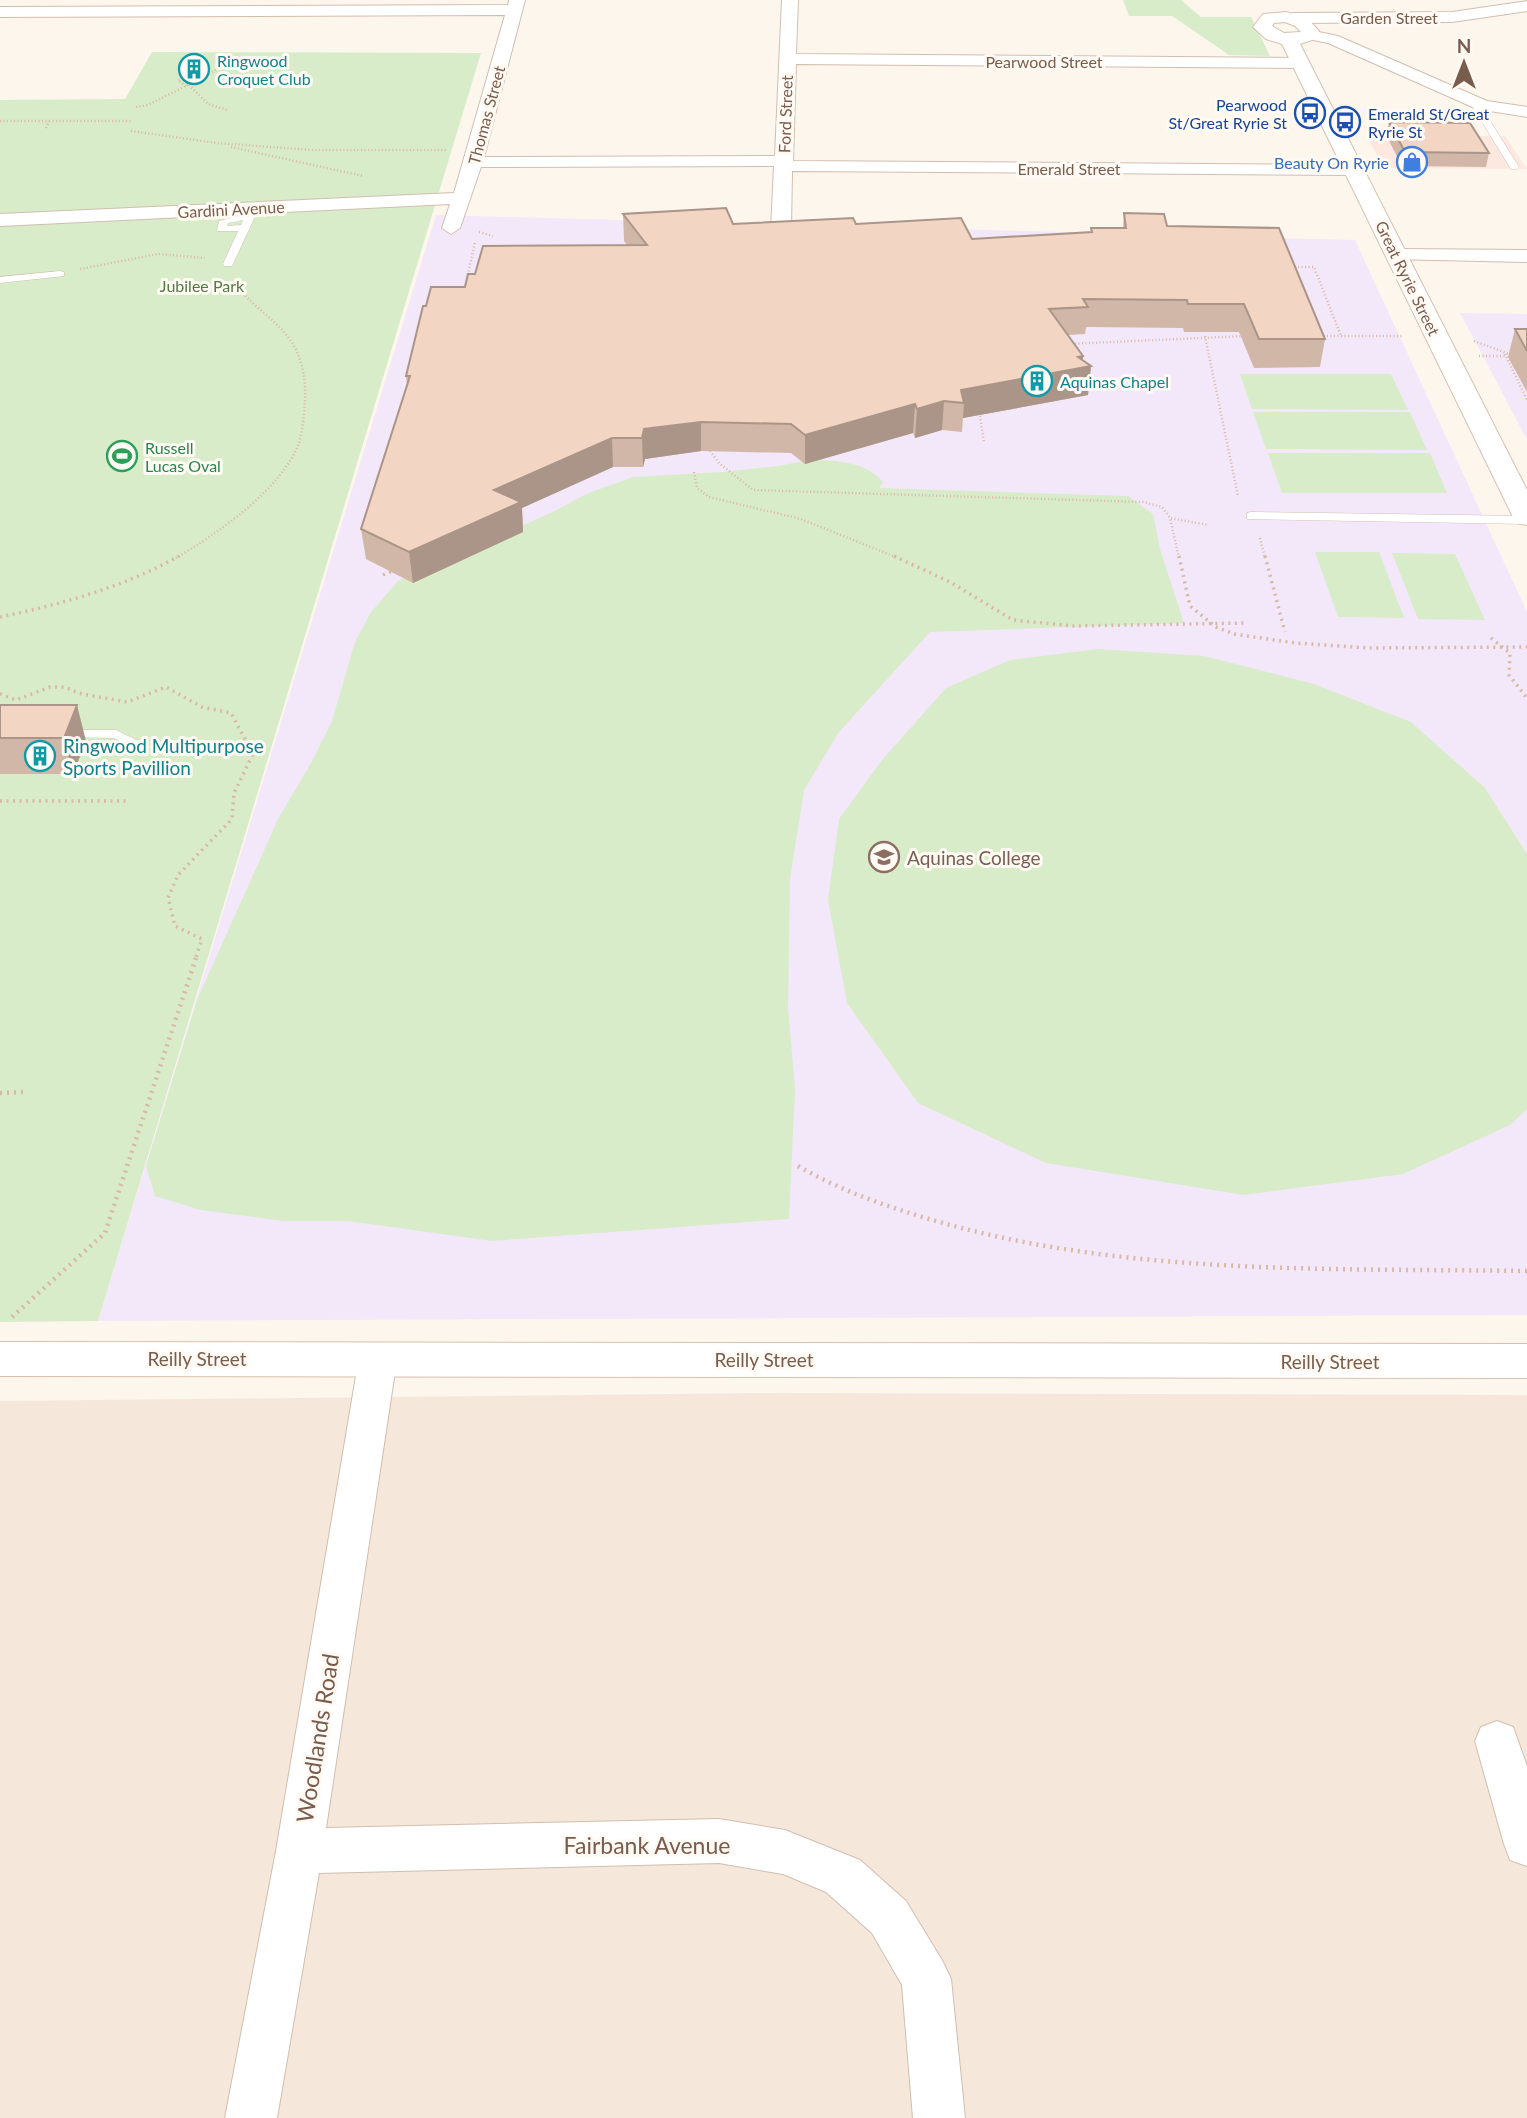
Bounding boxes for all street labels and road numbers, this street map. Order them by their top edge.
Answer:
street label: Garden Street [1340,8,1438,27]
street label: Pearwood Street [985,52,1103,71]
street label: Thomas Street [464,63,508,167]
street label: Ford Street [774,74,796,153]
street label: Emerald Street [1017,159,1121,178]
street label: Gardini Avenue [177,197,285,221]
street label: Great Ryrie Street [1372,217,1444,339]
street label: Reilly Street [147,1347,247,1370]
street label: Reilly Street [714,1348,814,1371]
street label: Reilly Street [1280,1350,1380,1373]
street label: Woodlands Road [290,1651,344,1825]
street label: Fairbank Avenue [564,1831,730,1859]

